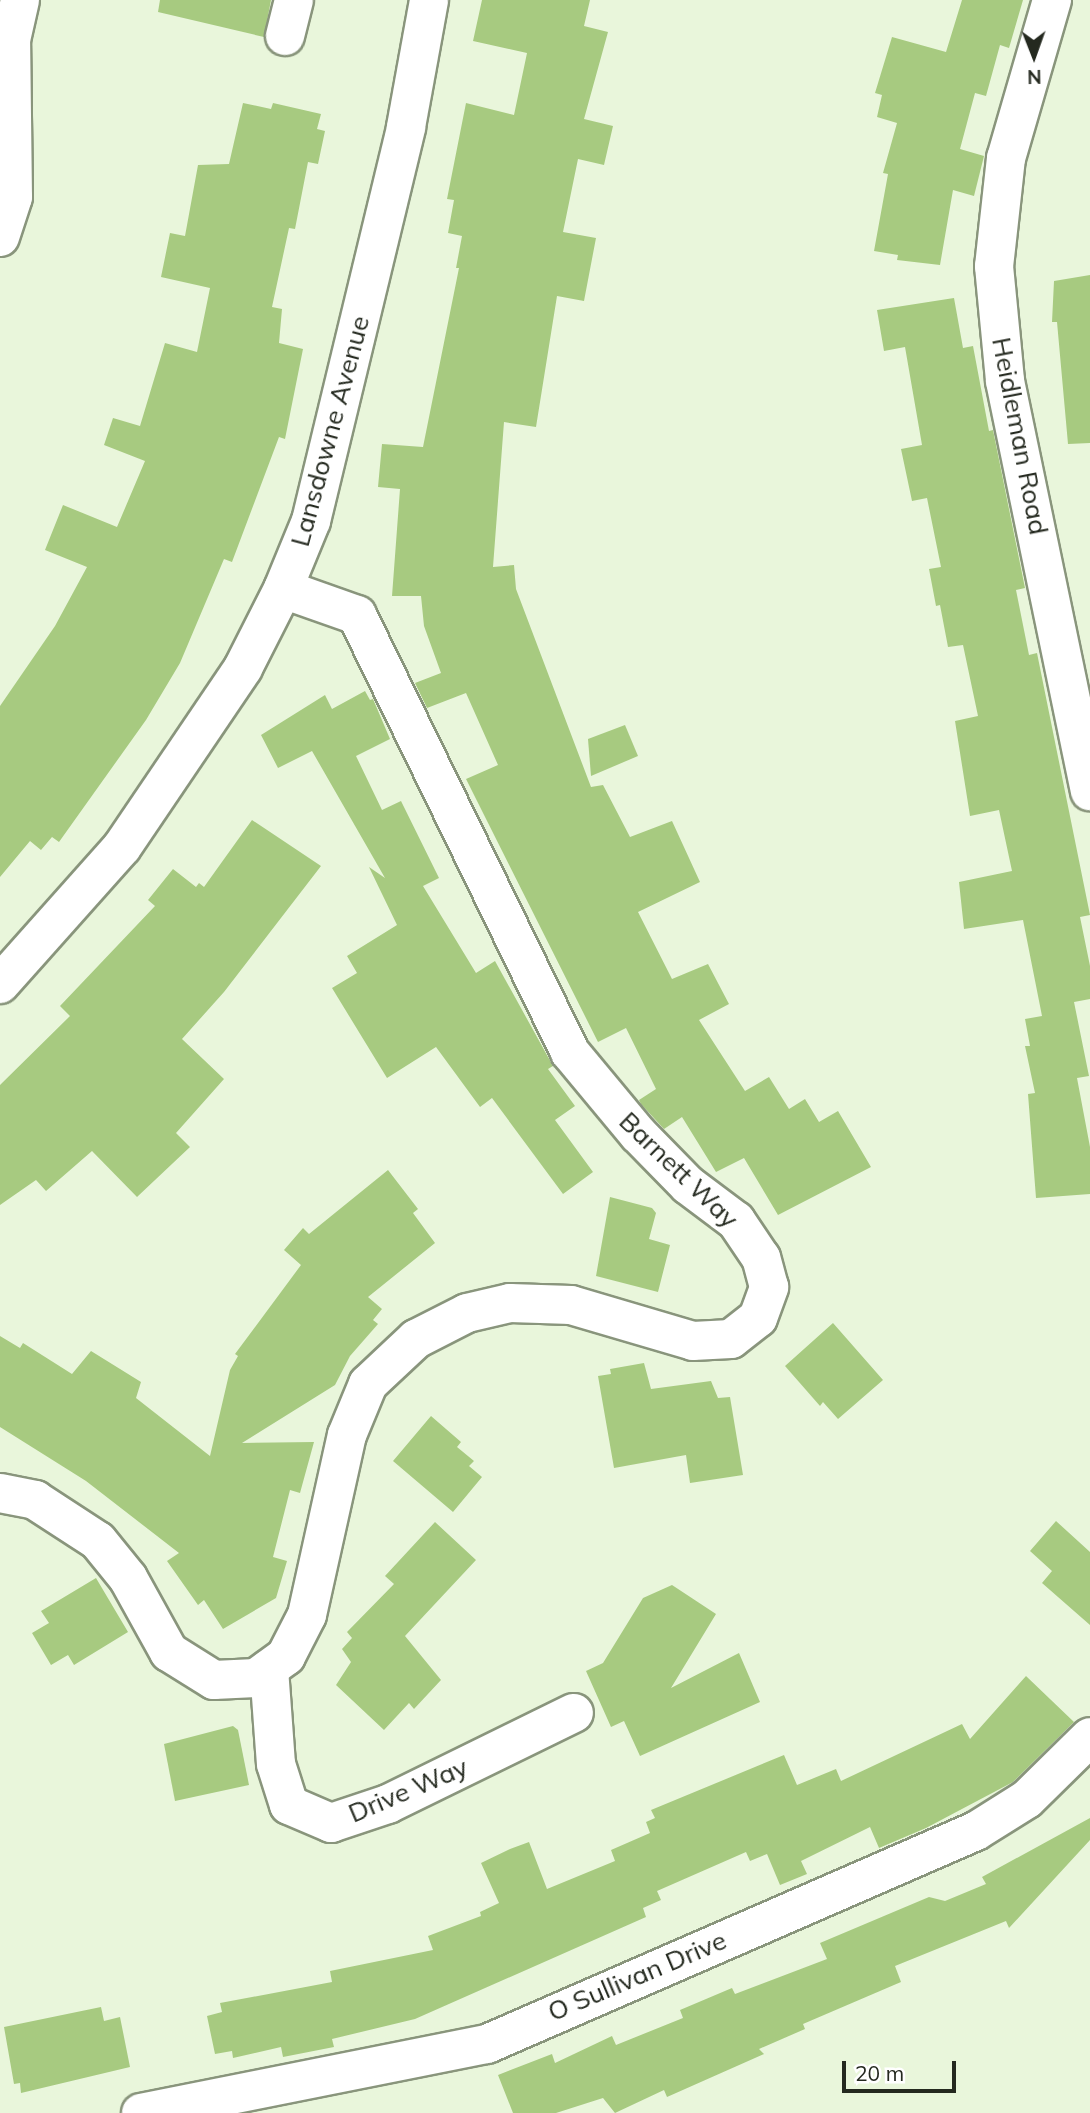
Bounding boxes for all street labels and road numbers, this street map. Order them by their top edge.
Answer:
street label: Lansdowne Avenue [284,312,376,550]
street label: Heidleman Road [986,335,1054,537]
street label: Barnett Way [613,1105,745,1235]
street label: Drive Way [344,1751,472,1829]
street label: O Sullivan Drive [543,1924,731,2028]

